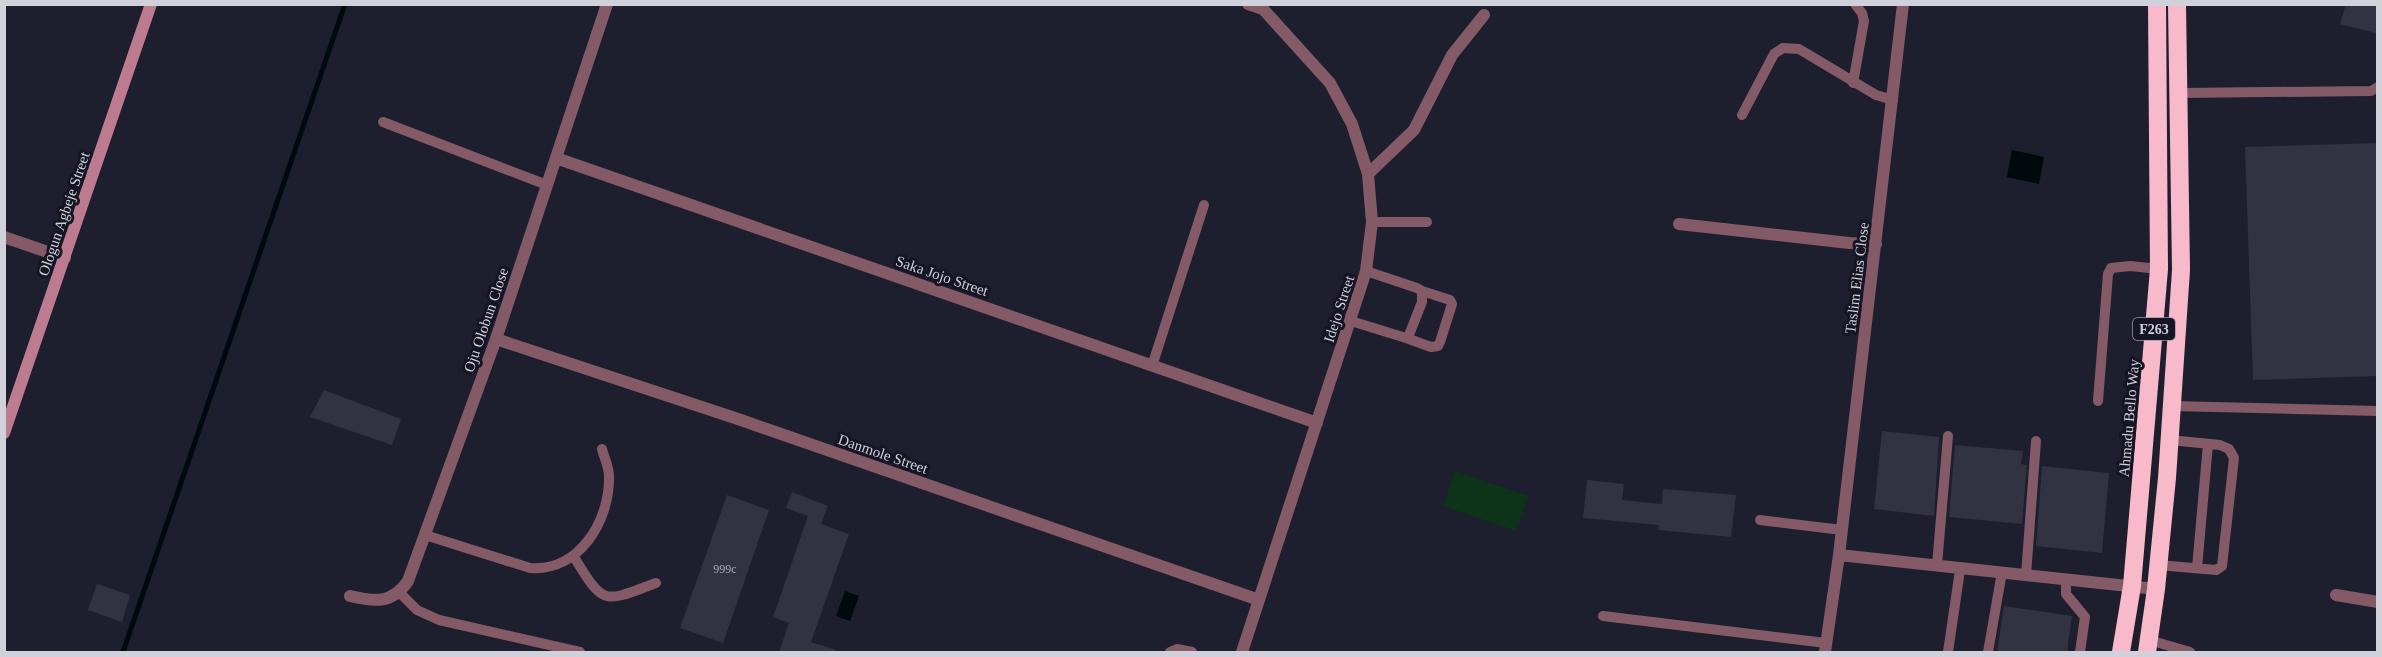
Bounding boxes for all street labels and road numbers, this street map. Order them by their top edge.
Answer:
street label: Ologun Agbeje Street [35,149,93,278]
street label: Taslim Elias Close [1842,221,1872,335]
street label: Saka Jojo Street [894,253,991,300]
street label: Oju Olobun Close [461,265,511,374]
street label: Idejo Street [1321,273,1358,345]
road number: F263 [2133,318,2175,340]
street label: Ahmadu Bello Way [2116,358,2142,478]
street label: Danmole Street [836,431,931,477]

